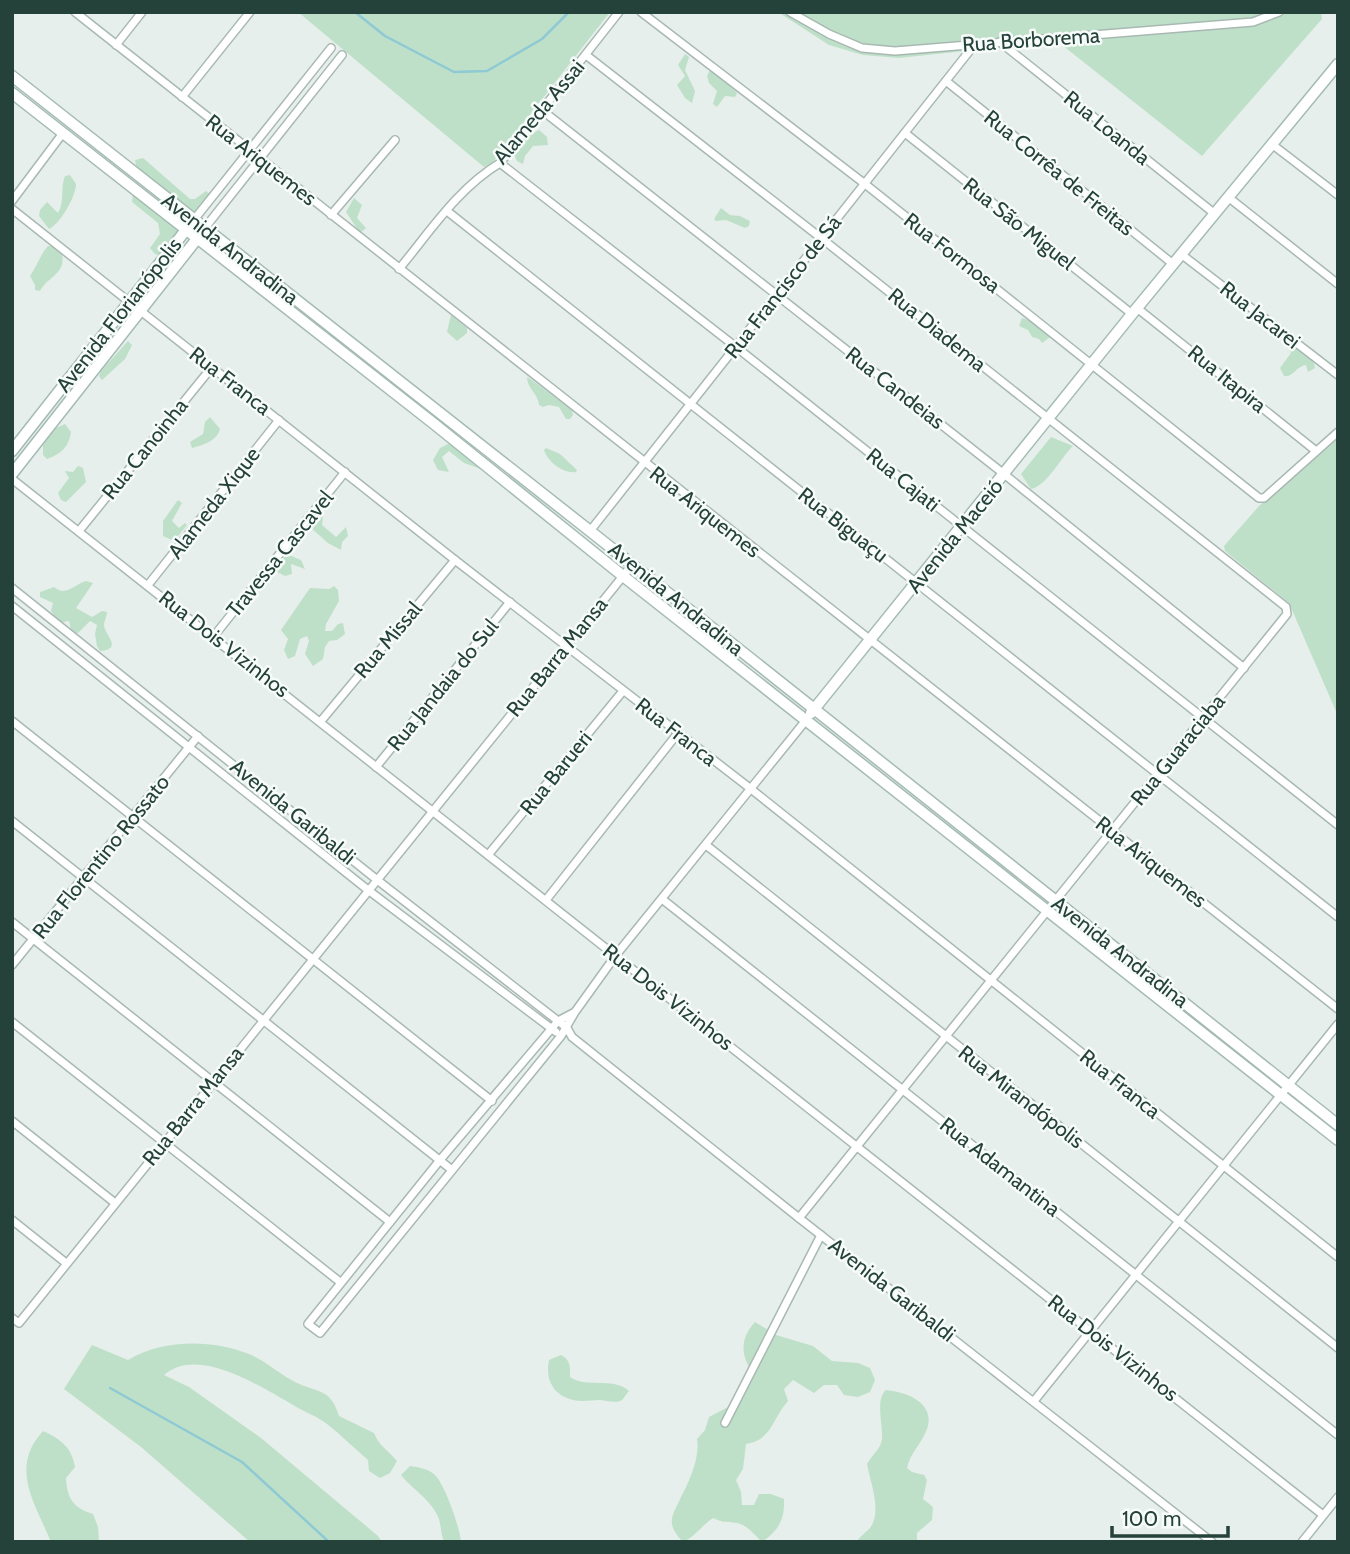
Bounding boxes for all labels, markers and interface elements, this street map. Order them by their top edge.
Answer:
street label: Rua Borborema [961,22,1101,57]
street label: Alameda Assai [488,54,589,169]
street label: Rua Loanda [1059,85,1155,170]
street label: Rua Corrêa de Freitas [979,105,1140,241]
street label: Rua Ariquemes [201,109,322,211]
street label: Rua São Miguel [958,172,1080,275]
street label: Avenida Andradina [157,187,304,310]
street label: Rua Formosa [899,207,1005,298]
street label: Rua Francisco de Sá [719,210,846,363]
street label: Avenida Florianópolis [51,232,187,397]
street label: Rua Jacarei [1215,276,1305,354]
street label: Rua Diadema [883,283,991,377]
street label: Rua Itapira [1183,340,1271,418]
street label: Rua Franca [185,341,276,420]
street label: Rua Candeias [841,341,950,434]
street label: Rua Canoinha [96,393,193,504]
street label: Alameda Xique [162,442,265,563]
street label: Rua Cajati [861,442,945,518]
street label: Rua Ariquemes [645,461,766,563]
street label: Avenida Maceió [901,474,1008,598]
street label: Rua Biguaçu [793,482,893,567]
street label: Travessa Cascavel [221,485,338,622]
street label: Avenida Andradina [604,536,749,661]
street label: Rua Dois Vizinhos [154,585,295,702]
street label: Rua Barra Mansa [501,592,612,721]
street label: Rua Missal [348,596,427,683]
street label: Rua Jandaia do Sul [382,614,503,756]
street label: Rua Guaraciaba [1125,689,1230,810]
street label: Rua Franca [631,692,722,771]
street label: Rua Barueri [514,726,597,820]
street label: Avenida Garibaldi [226,754,361,870]
street label: Rua Florentino Rossato [27,770,174,944]
street label: Rua Ariquemes [1091,811,1212,913]
street label: Avenida Andradina [1047,890,1194,1013]
street label: Rua Dois Vizinhos [598,938,739,1055]
street label: Rua Mirandópolis [954,1040,1089,1154]
street label: Rua Barra Mansa [137,1041,248,1170]
street label: Rua Franca [1075,1044,1166,1124]
street label: Rua Adamantina [935,1112,1066,1221]
street label: Avenida Garibaldi [824,1232,961,1347]
street label: Rua Dois Vizinhos [1043,1289,1184,1406]
scale bar [1112,1494,1228,1538]
text: 100 m [1122,1506,1181,1531]

